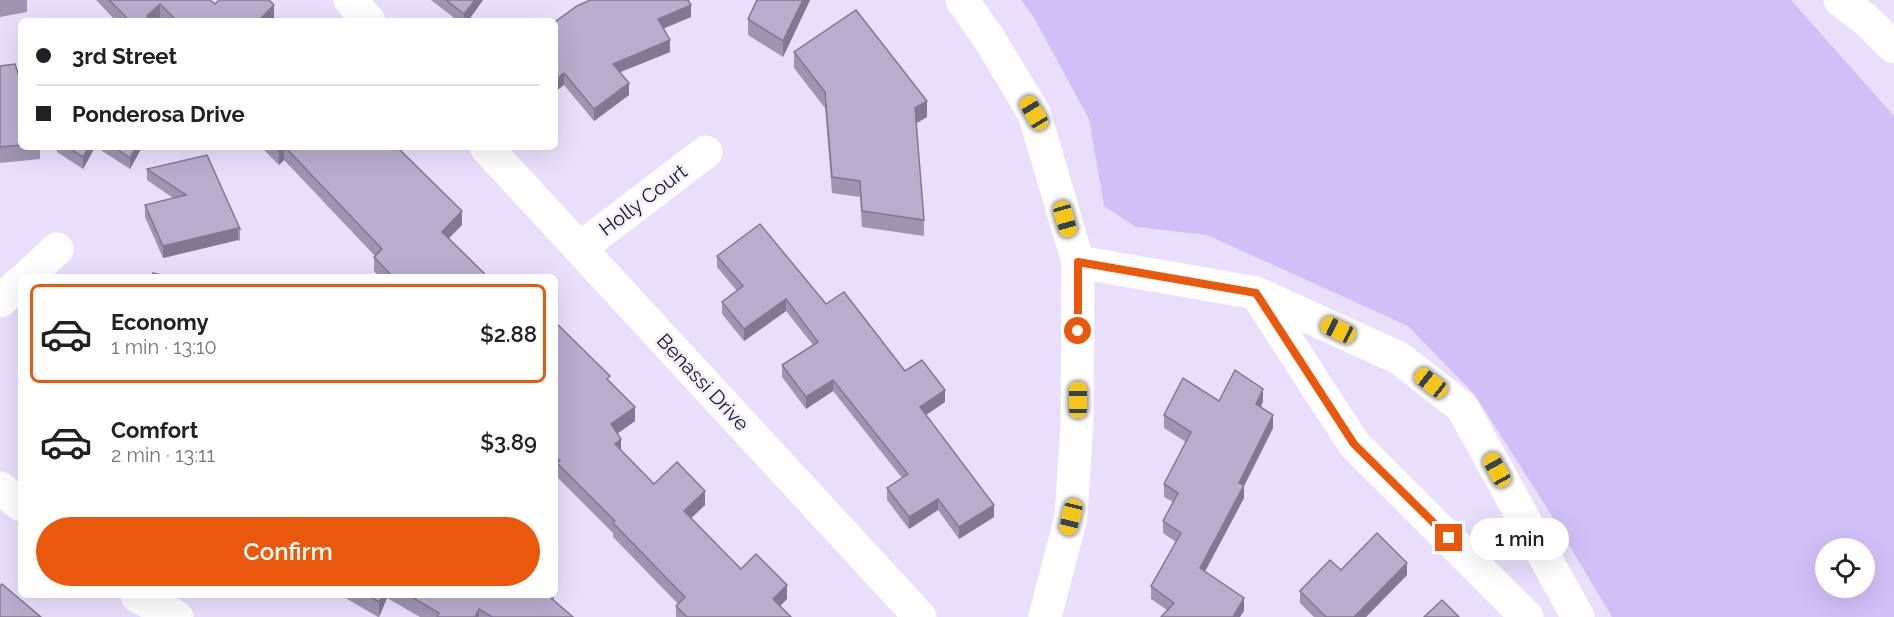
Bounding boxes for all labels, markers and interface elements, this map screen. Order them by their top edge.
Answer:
text: 3rd Street [72,43,177,69]
car [1017,93,1051,133]
text: Ponderosa Drive [72,101,245,127]
street label: Holly Court [594,159,692,241]
car [1051,199,1079,239]
icon: car [39,307,93,361]
text: Economy [111,309,209,335]
car [1318,314,1358,346]
route start [1064,317,1091,344]
text: $2.88 [480,321,537,347]
street label: Benassi Drive [652,328,754,436]
text: 1 min · 13:10 [111,335,217,359]
car [1411,365,1451,401]
car [1069,382,1087,418]
icon: car [39,415,93,469]
text: Comfort [111,417,198,443]
text: $3.89 [480,429,537,455]
text: 2 min · 13:11 [111,443,215,467]
car [1480,450,1514,490]
car [1058,497,1084,537]
button: Confirm [36,517,540,586]
callout: 1 min [1470,517,1569,559]
route end [1435,524,1462,551]
text: 1 min [1495,527,1544,551]
map controls [1815,538,1875,598]
button: locate [1815,538,1875,598]

